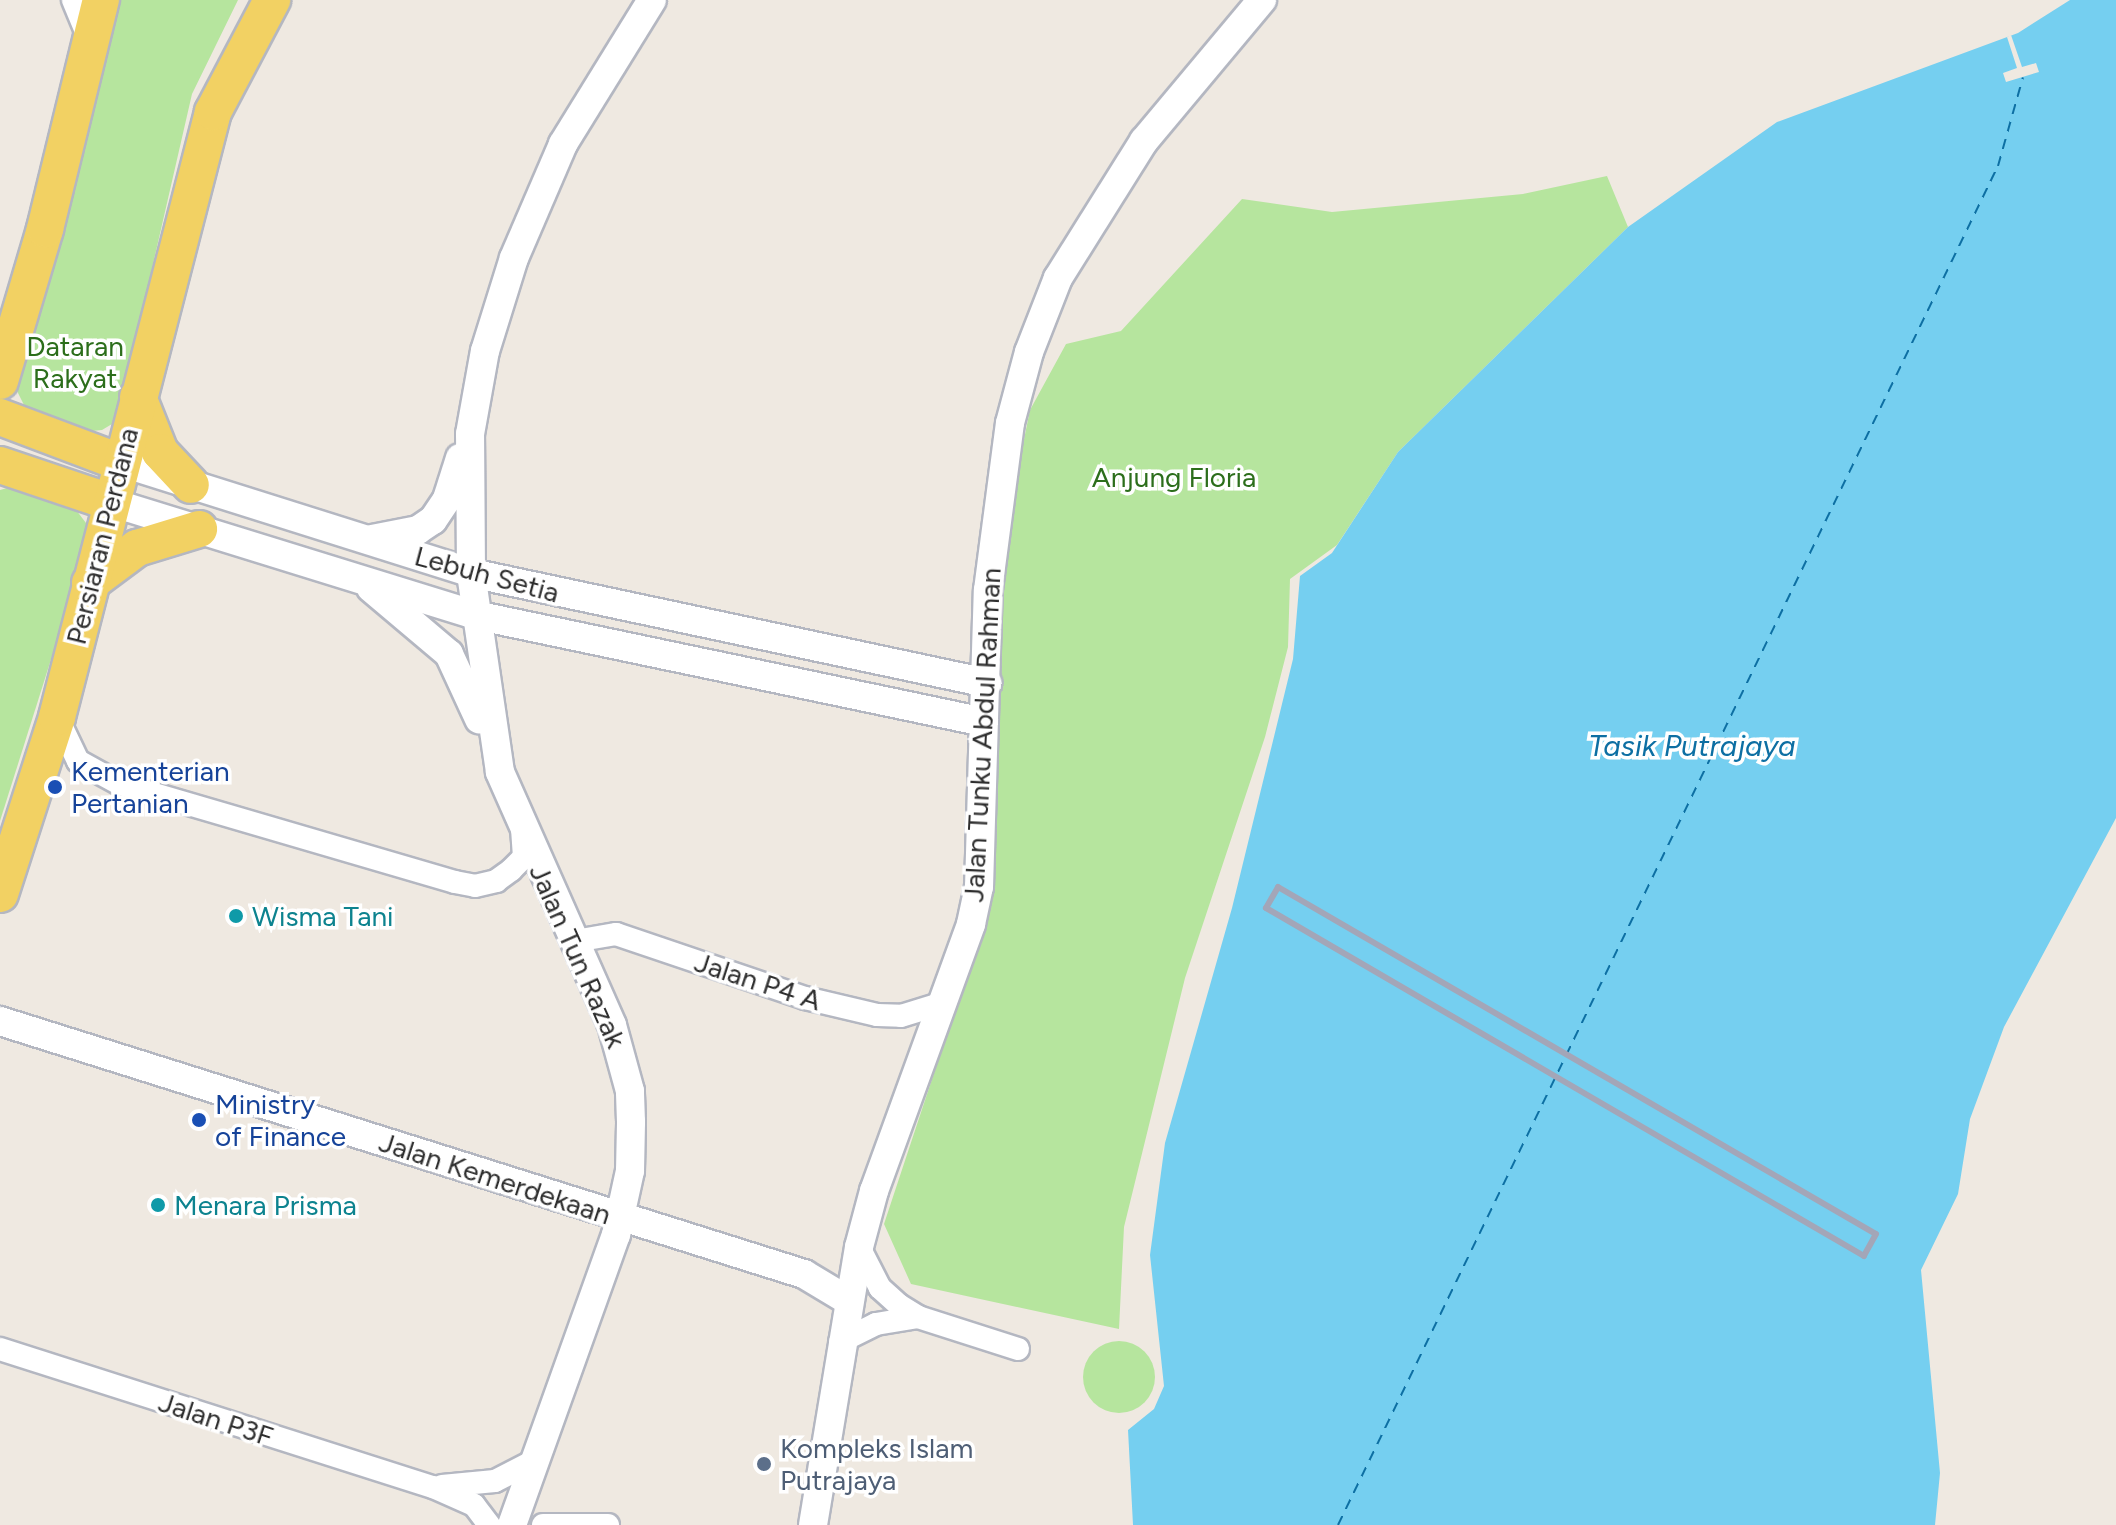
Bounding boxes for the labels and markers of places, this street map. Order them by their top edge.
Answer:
place label: Kementerian Pertanian [71,754,230,820]
marker: Kementerian Pertanian [46,778,64,796]
place label: Wisma Tani [252,899,394,933]
marker: Wisma Tani [227,907,245,925]
place label: Ministry of Finance [215,1087,346,1153]
marker: Ministry of Finance [190,1111,208,1129]
place label: Menara Prisma [174,1188,357,1222]
marker: Menara Prisma [149,1196,167,1214]
place label: Kompleks Islam Putrajaya [780,1431,973,1497]
marker: Kompleks Islam Putrajaya [755,1455,773,1473]

